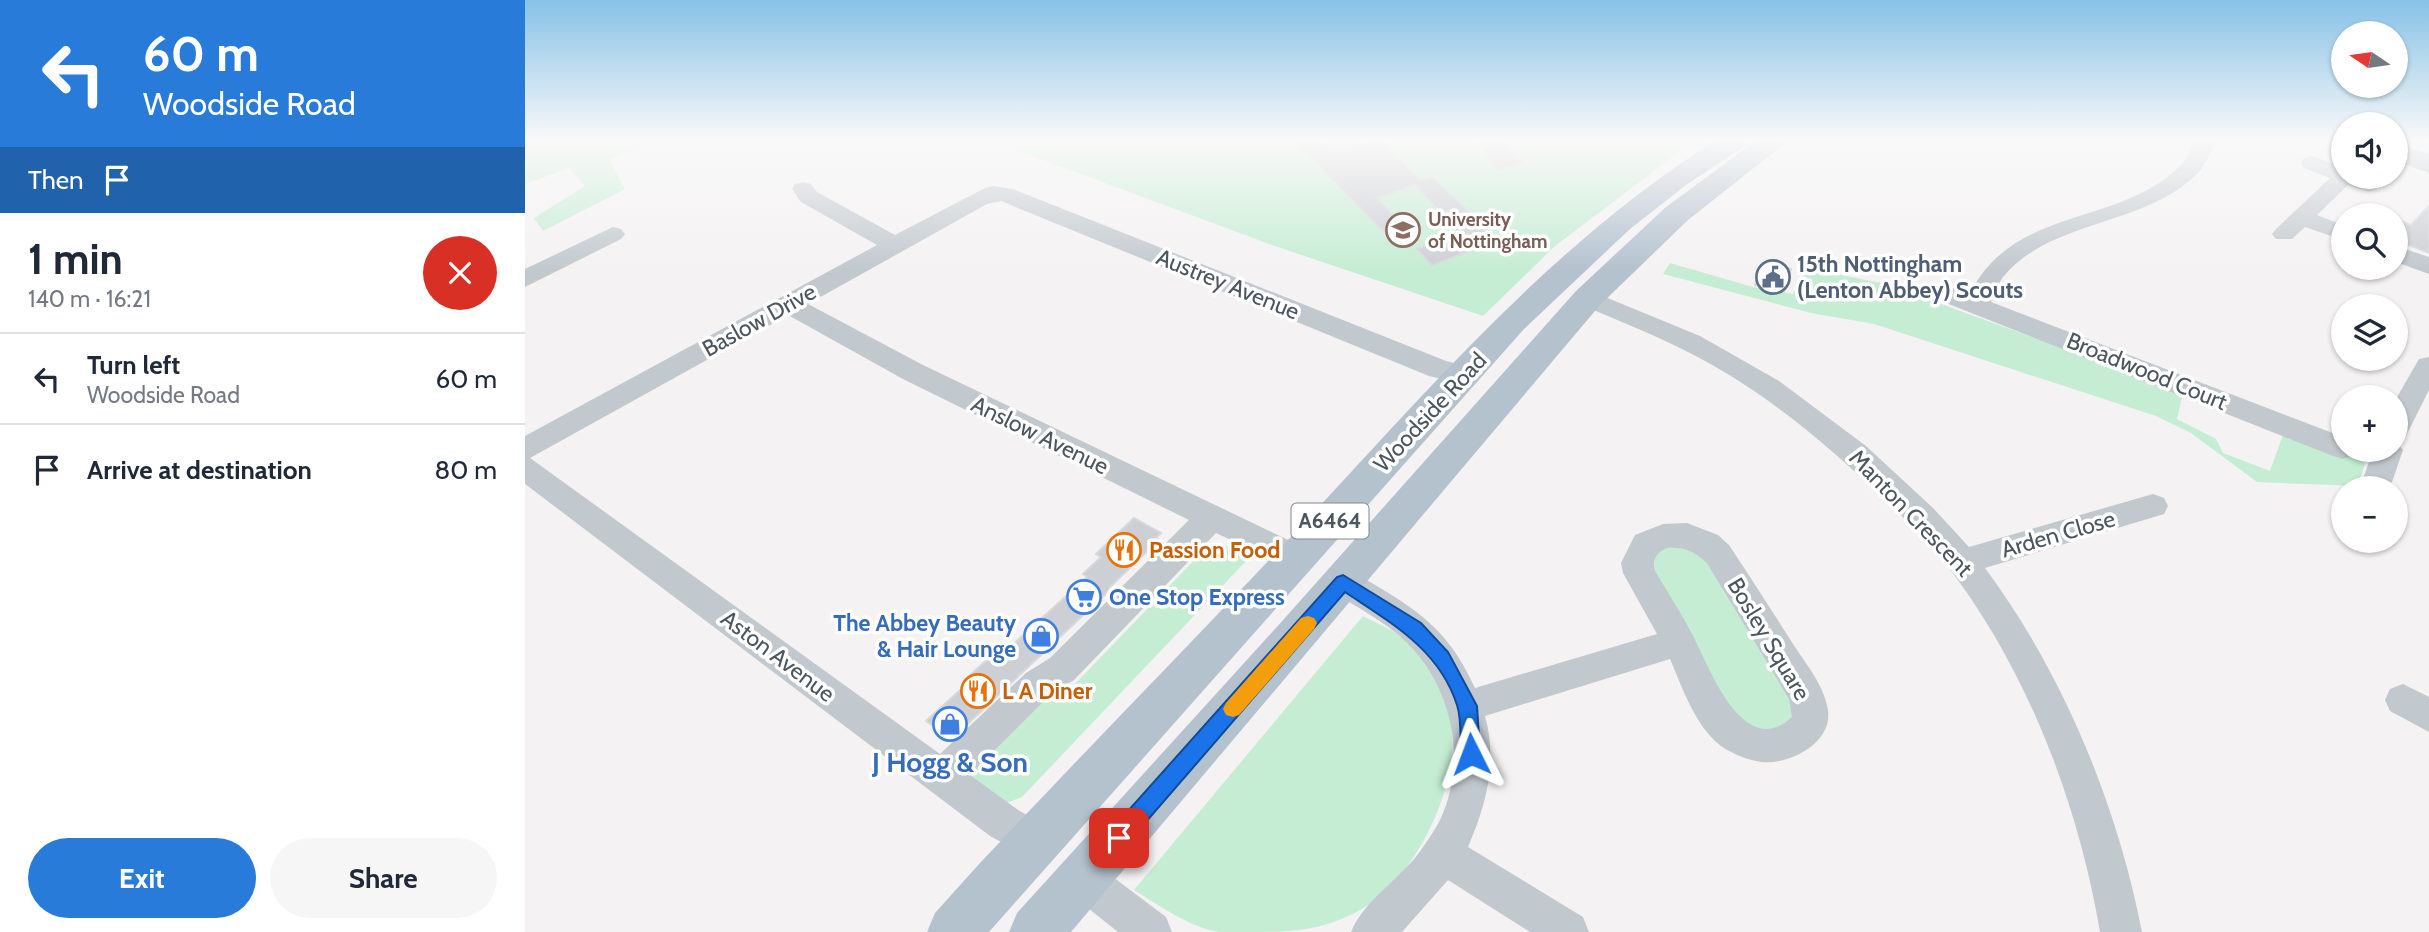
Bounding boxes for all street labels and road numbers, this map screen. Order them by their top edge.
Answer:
street label: Austrey Avenue [1152,243,1304,325]
street label: Baslow Drive [697,277,821,363]
street label: Broadwood Court [2063,326,2231,416]
street label: Woodside Road [1368,347,1492,477]
street label: Anslow Avenue [967,390,1113,480]
street label: Manton Crescent [1843,444,1979,582]
road number: A6464 [1291,504,1369,538]
street label: Arden Close [1998,504,2118,564]
street label: Bosley Square [1722,573,1817,705]
street label: Aston Avenue [716,604,840,708]

